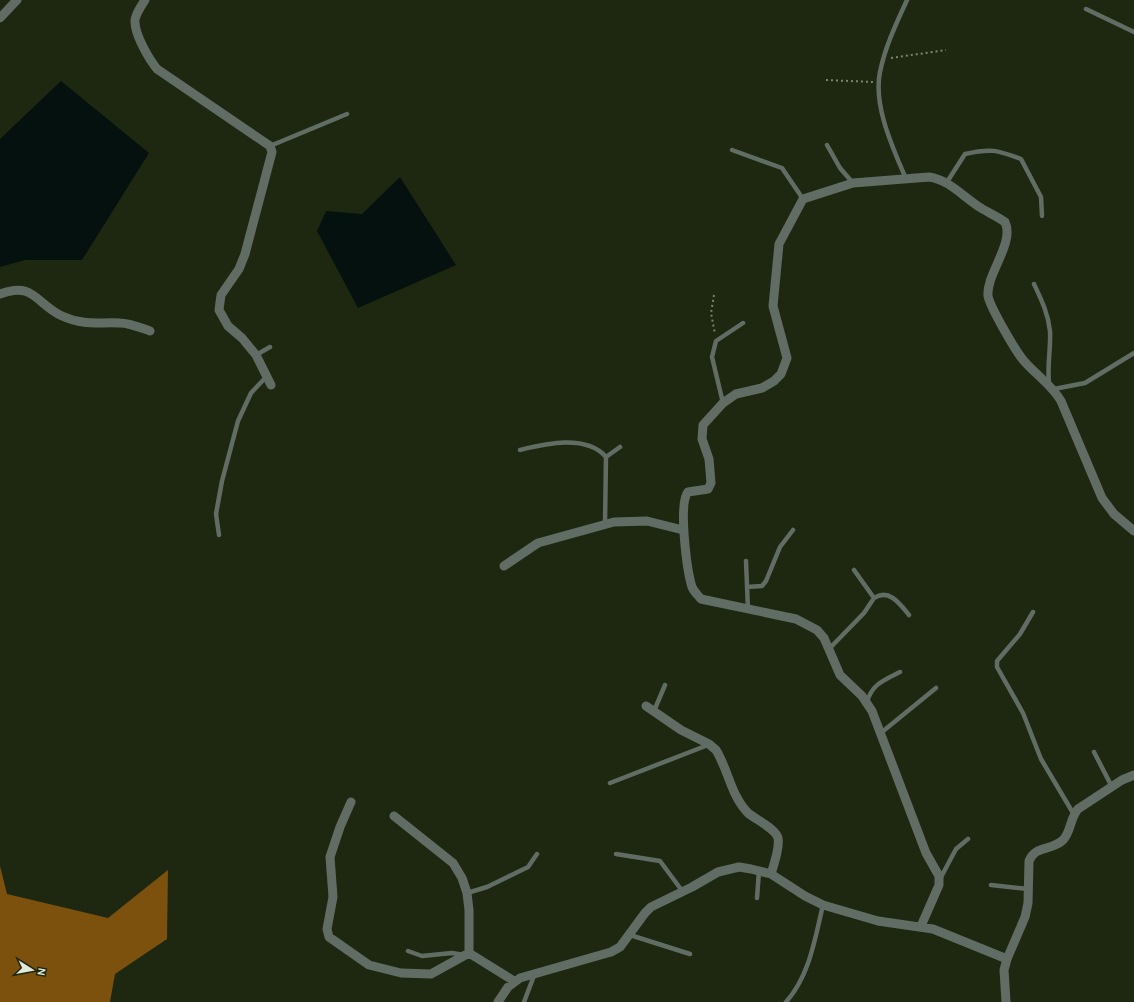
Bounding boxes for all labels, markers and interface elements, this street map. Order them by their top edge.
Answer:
north arrow [12,950,52,990]
text: N [34,967,48,977]

